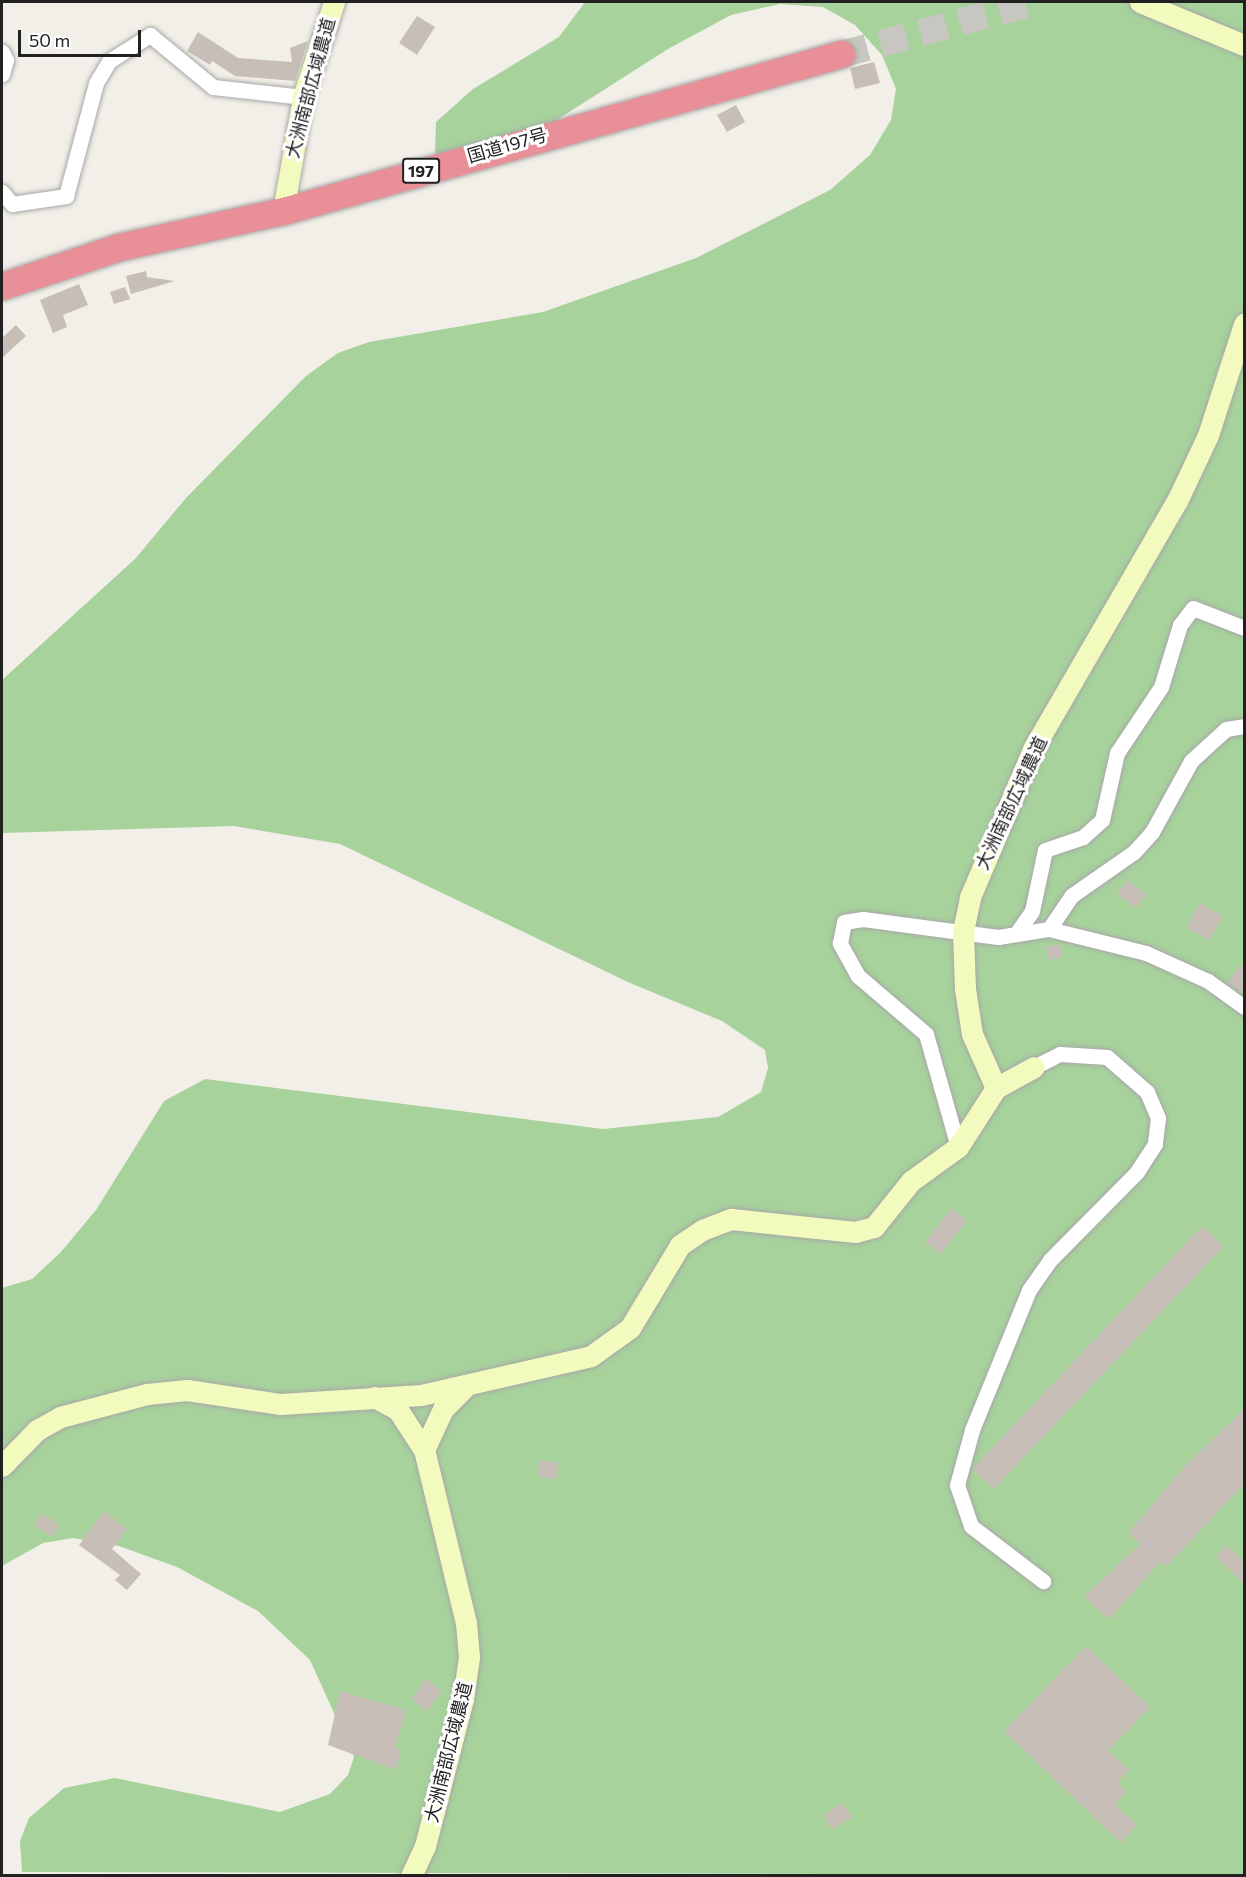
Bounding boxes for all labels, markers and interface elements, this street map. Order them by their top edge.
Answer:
street label: 大洲南部広域農道 [281,16,339,160]
scale bar [21,18,144,56]
text: 50 m [29,29,70,51]
street label: 国道197号 [465,123,549,167]
road number: 197 [402,158,440,184]
street label: 大洲南部広域農道 [971,733,1051,873]
street label: 大洲南部広域農道 [420,1680,476,1824]

